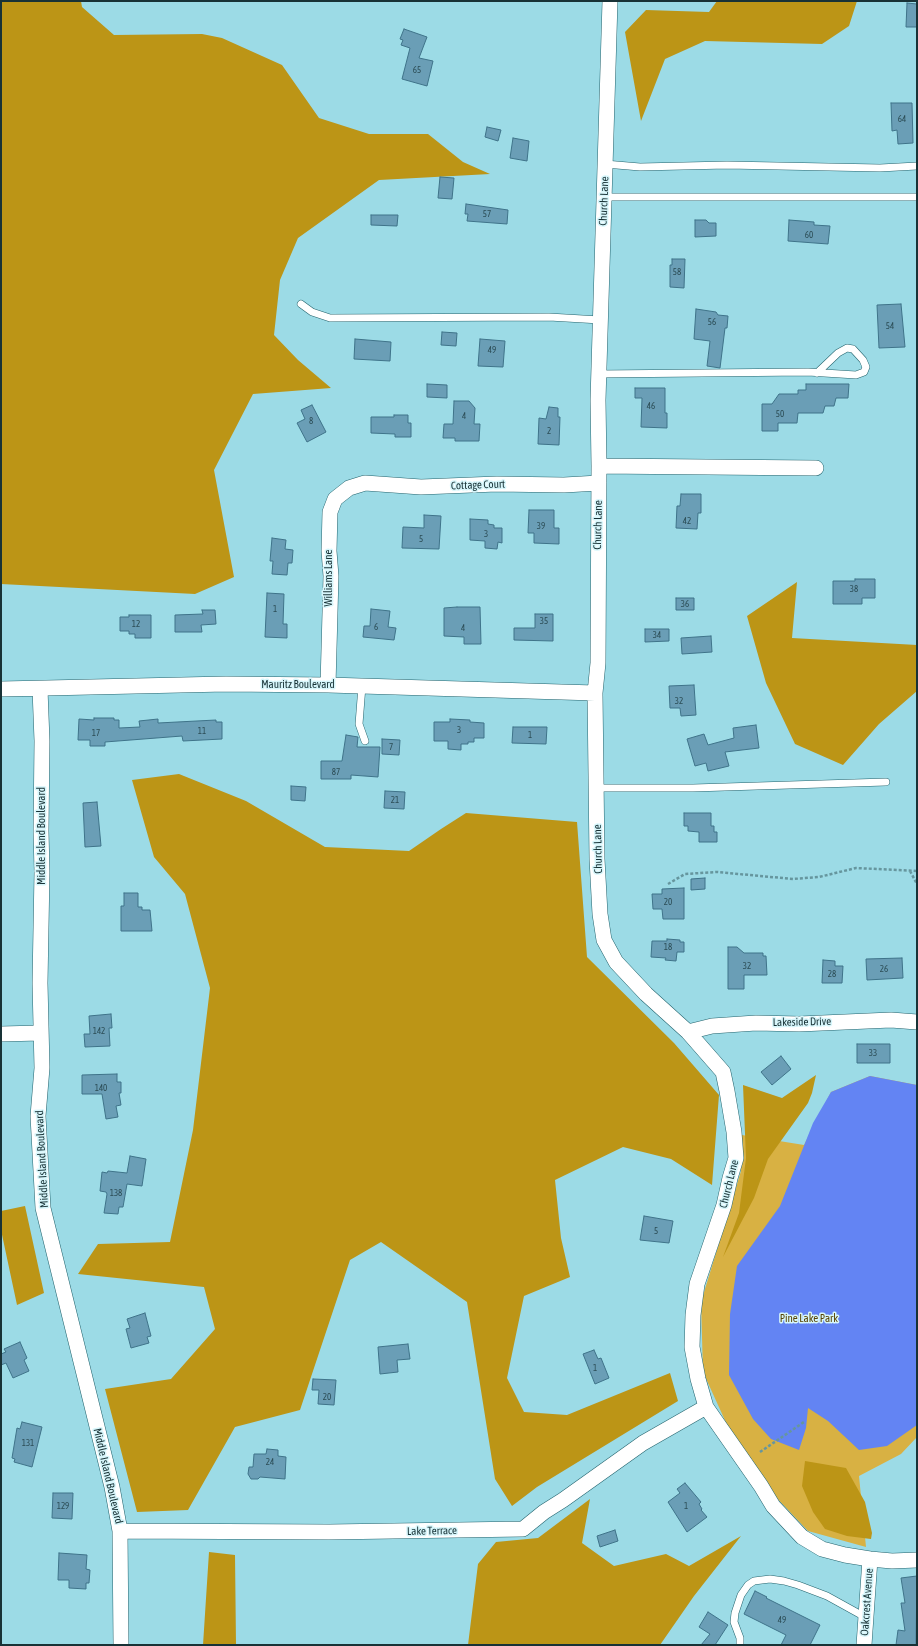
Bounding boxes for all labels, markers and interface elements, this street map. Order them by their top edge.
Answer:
house number: 65 [413,65,421,75]
house number: 64 [898,114,906,124]
street label: Church Lane [597,176,611,226]
house number: 57 [483,209,491,219]
house number: 60 [805,230,813,240]
house number: 58 [673,267,681,277]
house number: 56 [708,317,716,327]
house number: 54 [886,321,894,331]
house number: 49 [488,345,496,355]
house number: 46 [647,401,655,411]
house number: 50 [776,409,784,419]
house number: 4 [462,411,466,421]
house number: 8 [309,416,313,426]
house number: 2 [547,426,551,436]
street label: Cottage Court [451,477,505,493]
street label: Church Lane [591,500,605,550]
house number: 42 [683,516,691,526]
house number: 39 [537,521,545,531]
house number: 3 [484,529,488,539]
house number: 5 [419,534,423,544]
street label: Williams Lane [322,550,336,606]
house number: 38 [850,584,858,594]
house number: 36 [681,599,689,609]
house number: 1 [273,604,277,614]
house number: 35 [540,616,548,626]
house number: 12 [132,619,140,629]
house number: 6 [374,622,378,632]
house number: 4 [461,623,465,633]
house number: 34 [653,630,661,640]
street label: Mauritz Boulevard [261,678,335,692]
house number: 32 [675,696,683,706]
house number: 3 [457,725,461,735]
house number: 11 [198,726,206,736]
house number: 17 [92,728,100,738]
house number: 1 [528,730,532,740]
house number: 7 [389,742,393,752]
house number: 87 [332,767,340,777]
street label: Middle Island Boulevard [35,787,49,885]
house number: 21 [391,795,399,805]
street label: Church Lane [591,824,605,874]
house number: 20 [664,897,672,907]
house number: 18 [664,942,672,952]
house number: 32 [743,961,751,971]
house number: 26 [880,964,888,974]
house number: 28 [828,969,836,979]
street label: Lakeside Drive [773,1015,831,1029]
house number: 142 [93,1026,105,1036]
house number: 33 [869,1048,877,1058]
house number: 140 [95,1083,107,1093]
street label: Middle Island Boulevard [33,1110,51,1208]
street label: Church Lane [717,1158,741,1210]
house number: 138 [110,1188,122,1198]
house number: 5 [654,1226,658,1236]
park label: Pine Lake Park [780,1312,838,1326]
house number: 1 [593,1363,597,1373]
house number: 20 [323,1392,331,1402]
street label: Middle Island Boulevard [91,1427,125,1525]
house number: 131 [22,1438,34,1448]
house number: 24 [266,1457,274,1467]
house number: 129 [57,1501,69,1511]
house number: 1 [684,1501,688,1511]
street label: Lake Terrace [407,1524,457,1538]
street label: Oakcrest Avenue [858,1568,876,1636]
house number: 49 [778,1615,786,1625]

